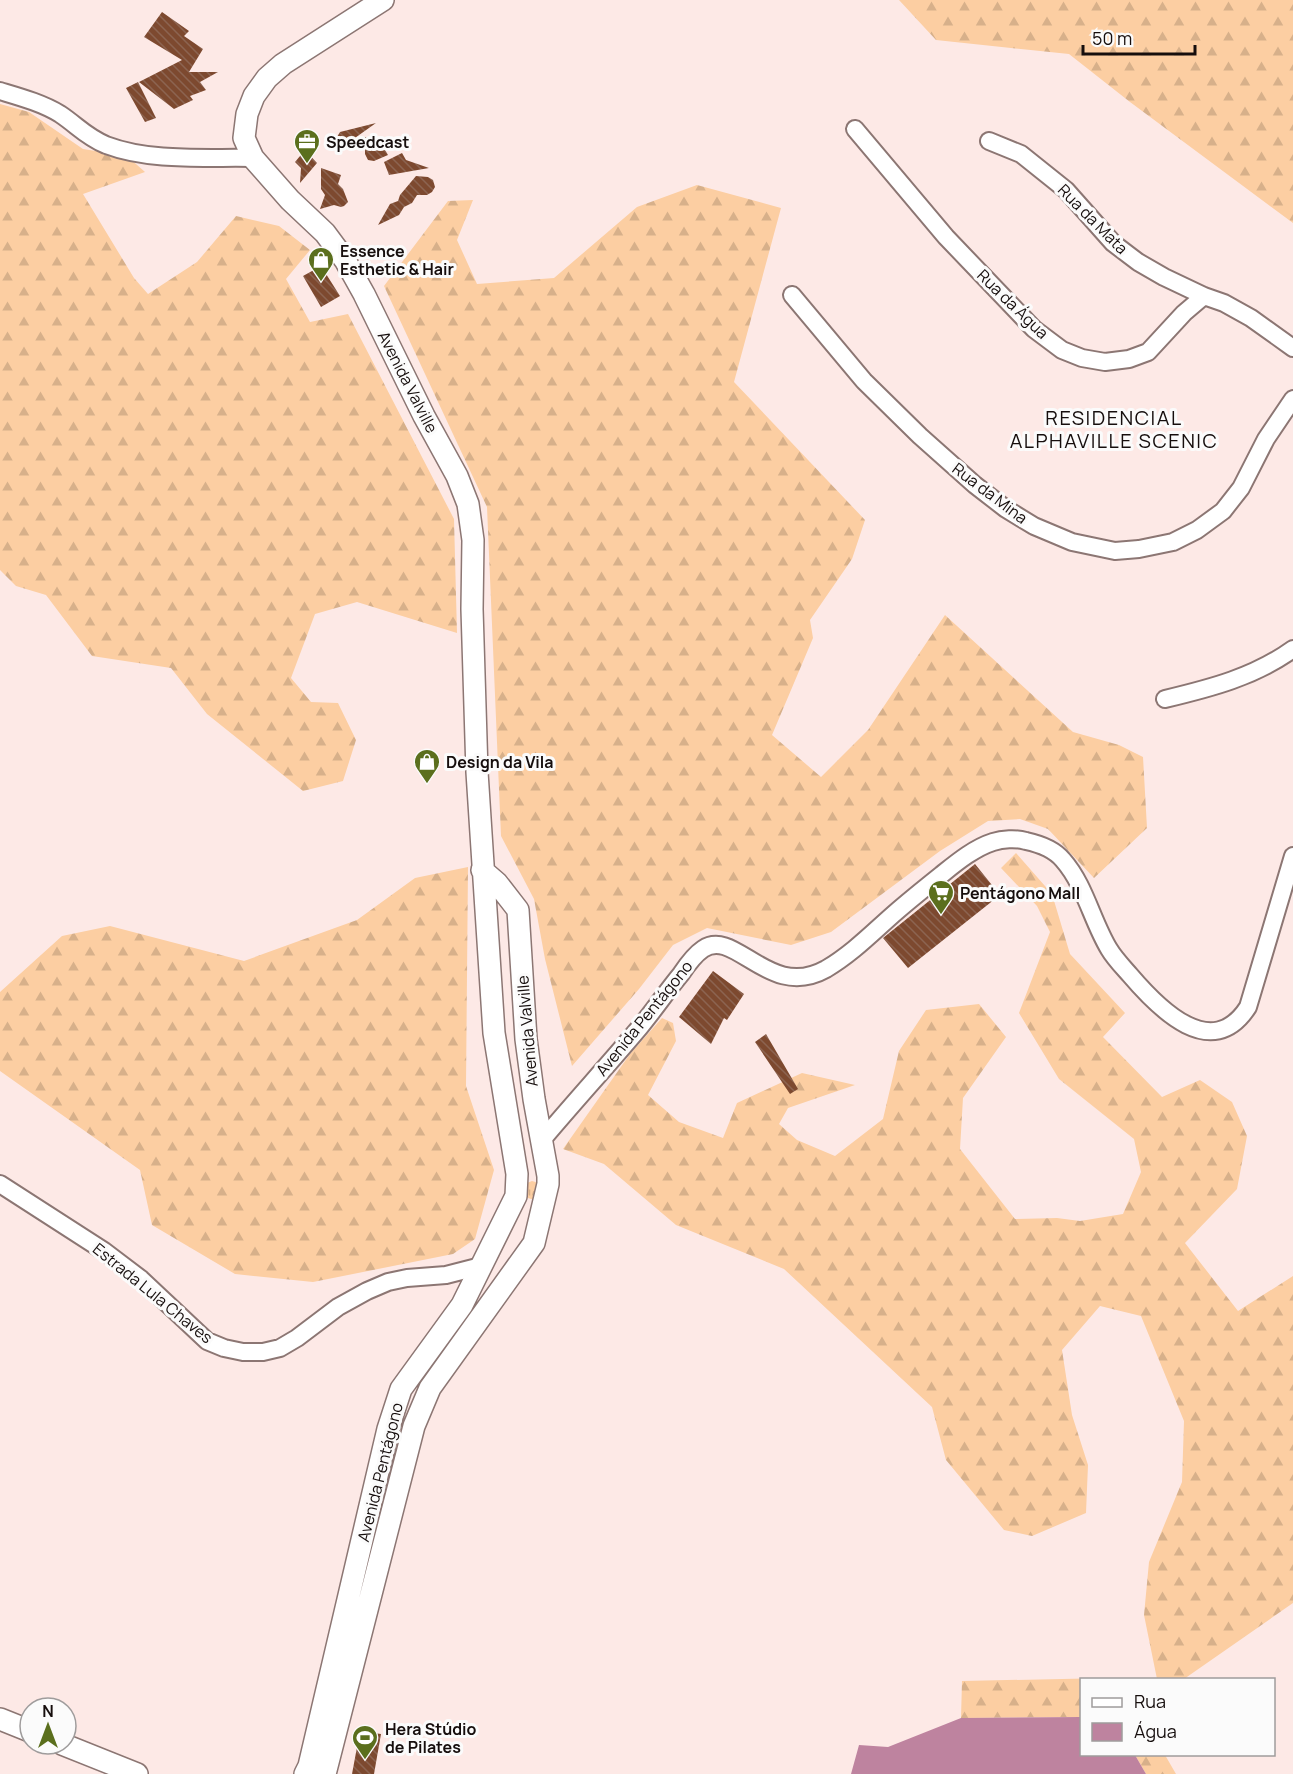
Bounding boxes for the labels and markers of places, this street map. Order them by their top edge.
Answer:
office icon: Speedcast [292,127,322,165]
place label: Speedcast [326,131,409,153]
place label: Essence Esthetic & Hair [340,240,454,280]
shop icon: Essence Esthetic & Hair [306,245,336,283]
shop icon: Design da Vila [412,747,442,785]
place label: Design da Vila [446,751,553,773]
supermarket icon: Pentágono Mall [926,878,956,916]
place label: Pentágono Mall [960,882,1080,904]
place label: Hera Stúdio de Pilates [385,1718,477,1758]
sports icon: Hera Stúdio de Pilates [350,1723,380,1761]

